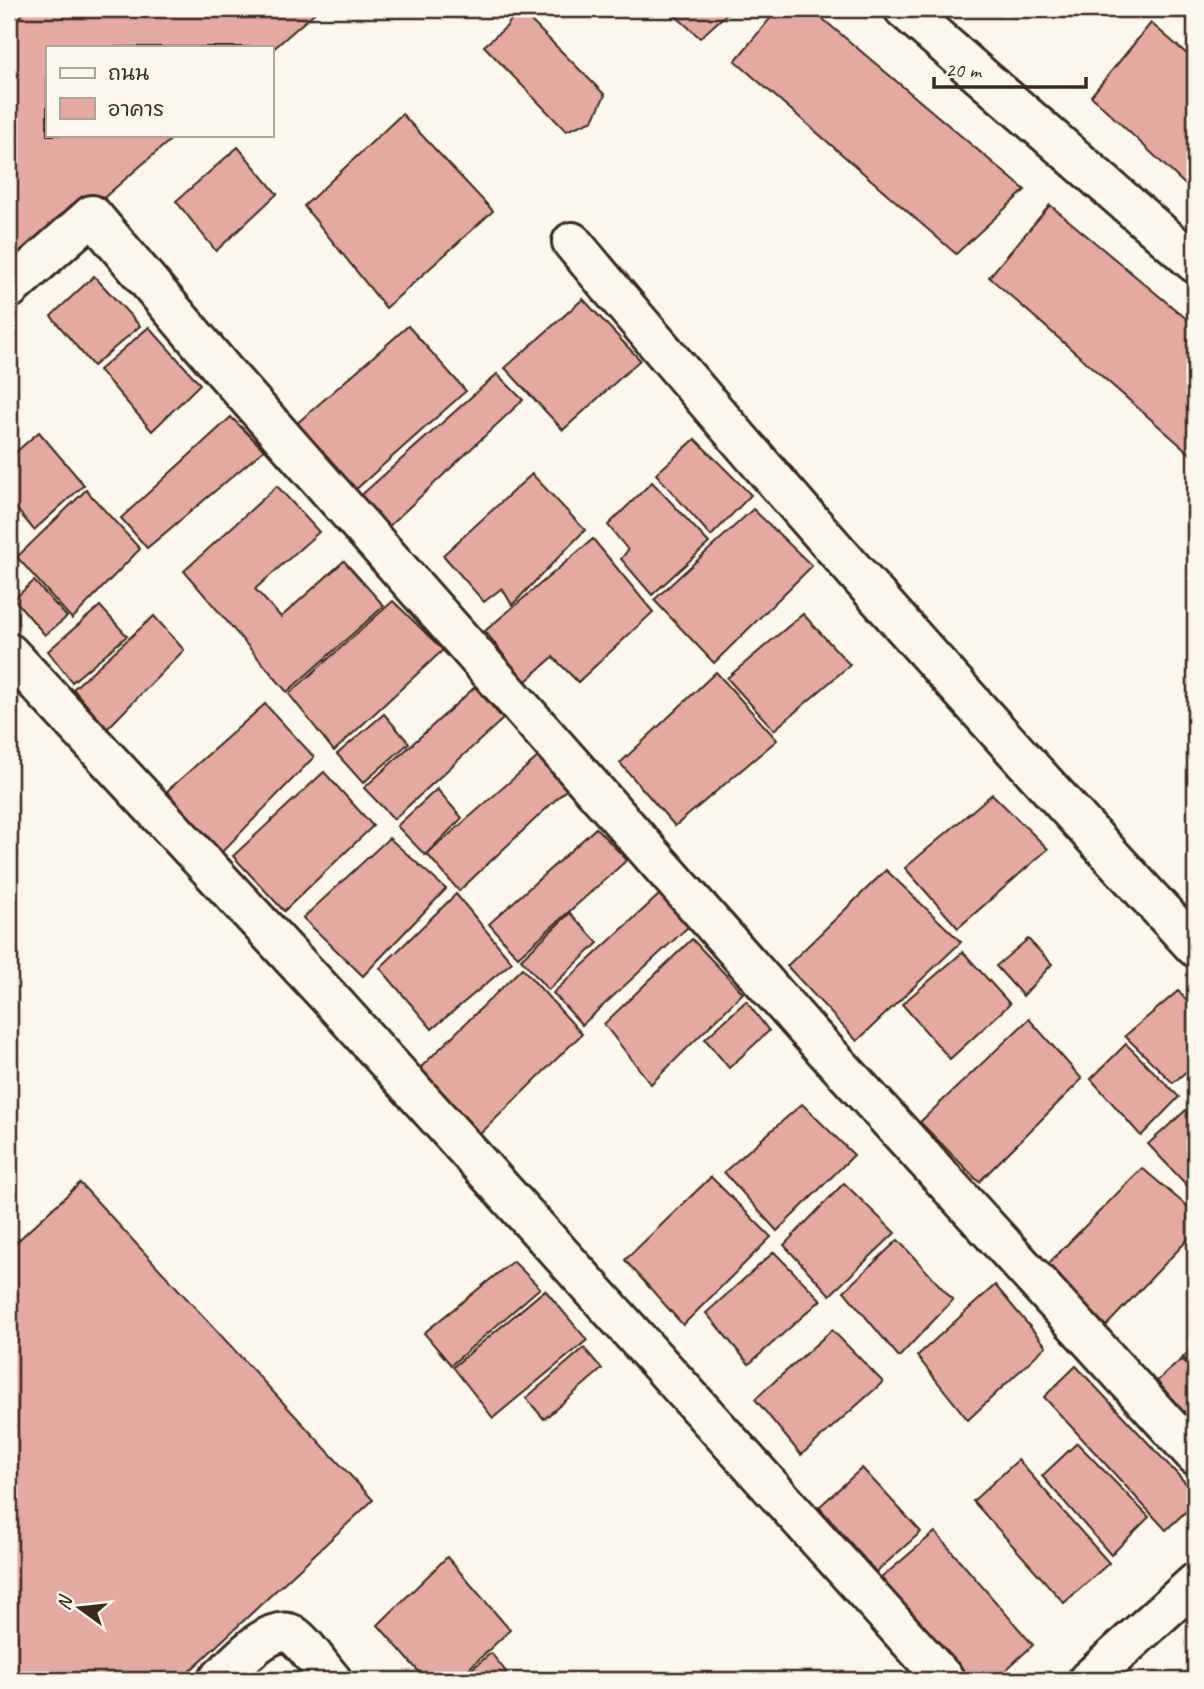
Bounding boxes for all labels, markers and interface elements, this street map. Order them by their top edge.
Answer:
legend [46,46,273,136]
scale bar [934,46,1087,90]
text: 20 m [945,57,983,83]
text: ถนน [108,60,149,86]
text: อาคาร [108,96,164,122]
north arrow [46,1574,116,1644]
text: N [51,1592,78,1613]

